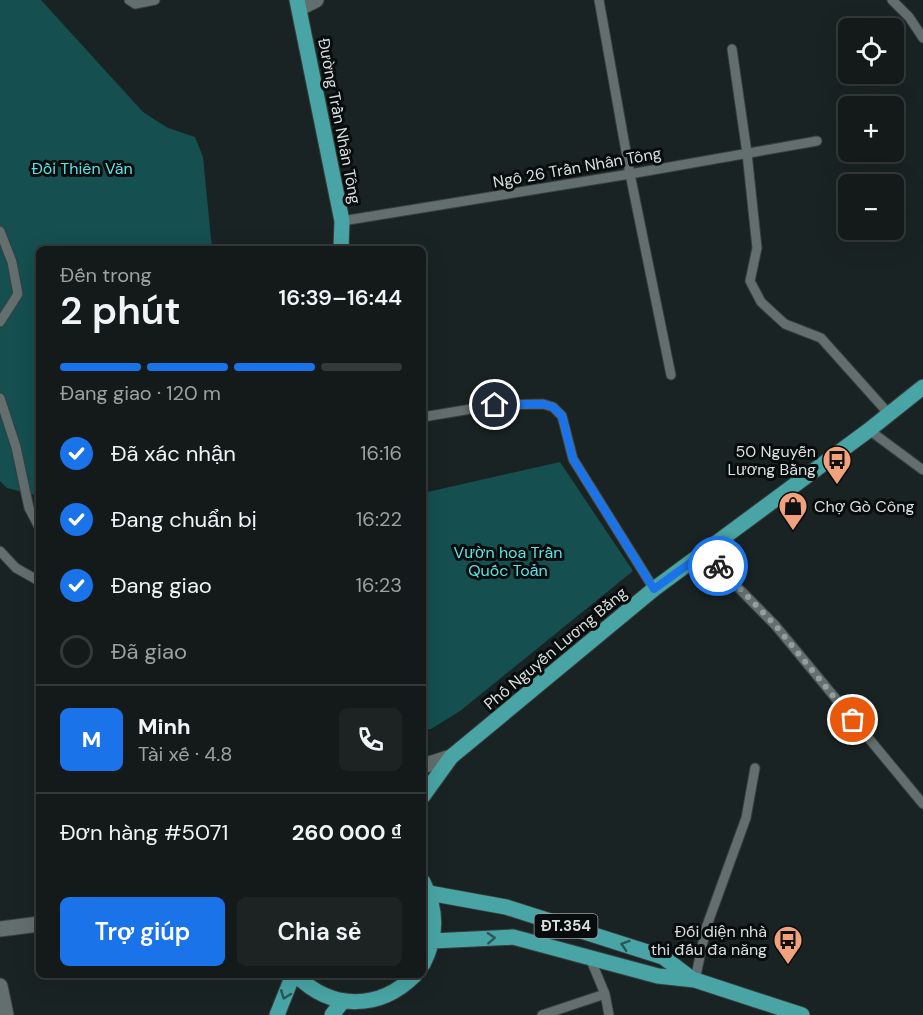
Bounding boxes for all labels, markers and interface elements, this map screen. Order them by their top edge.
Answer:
map controls [838,18,904,240]
button: locate [838,18,904,84]
street label: Đường Trần Nhân Tông [313,36,366,206]
button: + [838,96,904,162]
street label: Ngô 26 Trần Nhân Tông [491,142,663,193]
park label: Đồi Thiên Văn [31,158,133,179]
button: − [838,174,904,240]
text: Đến trong [60,262,152,288]
text: 16:39–16:44 [279,283,402,312]
text: 2 phút [60,285,181,336]
pin [469,379,520,430]
text: Đang giao · 120 m [60,380,221,406]
icon: home [478,388,511,421]
icon: check [60,437,93,470]
text: Đã xác nhận [111,439,236,468]
text: 16:16 [360,440,402,466]
place label: 50 Nguyễn Lương Bằng [728,441,816,480]
bus stop icon: 50 Nguyễn Lương Bằng [821,444,853,486]
shop icon: Chợ Gò Công [777,490,809,532]
place label: Chợ Gò Công [814,496,914,517]
icon: check [60,503,93,536]
text: Đang chuẩn bị [111,505,257,534]
text: 16:22 [356,506,402,532]
courier [688,536,748,596]
park label: Vườn hoa Trần Quốc Toản [454,542,562,581]
icon: bike [702,550,735,583]
icon: check [60,569,93,602]
text: Đang giao [111,571,212,600]
text: 16:23 [356,572,402,598]
street label: Phố Nguyễn Lương Bằng [479,582,631,714]
text: Đã giao [111,637,187,666]
pin [827,694,878,745]
icon: bag [836,703,869,736]
button: phone [339,708,402,771]
text: Minh [138,712,191,741]
text: M [82,725,101,754]
text: Tài xế · 4.8 [138,741,232,767]
text: Đơn hàng #5071 [60,818,228,847]
text: 260 000 ₫ [292,818,402,847]
button: Trợ giúp [60,897,225,966]
button: Chia sẻ [237,897,402,966]
road number: ĐT.354 [534,914,598,938]
place label: Đối diện nhà thi đấu đa năng [651,921,767,960]
bus stop icon: Đối diện nhà thi đấu đa năng [772,924,804,966]
one-way arrow [486,931,495,944]
one-way arrow [620,940,631,952]
one-way arrow [280,989,292,1000]

